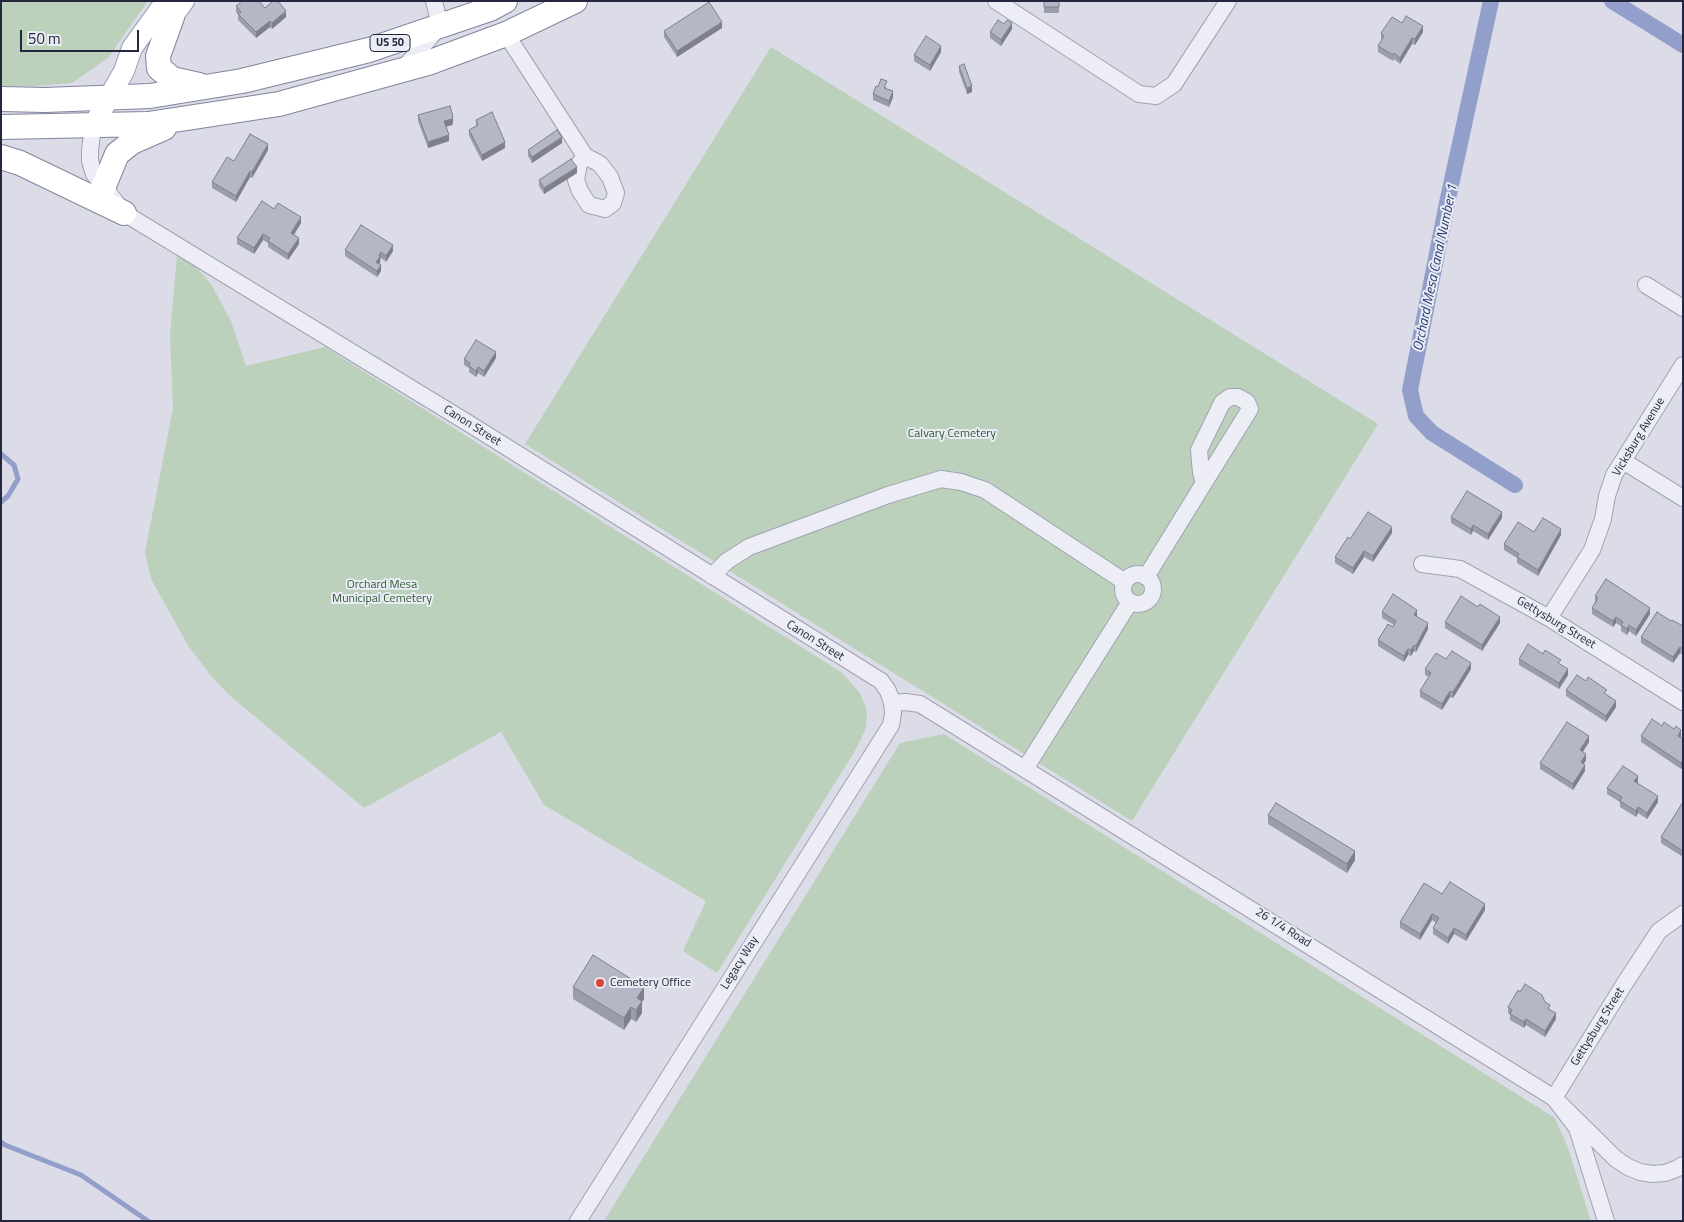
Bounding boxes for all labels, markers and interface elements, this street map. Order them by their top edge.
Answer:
scale bar [22,20,141,52]
text: 50 m [28,27,61,50]
road number: US 50 [370,34,410,52]
water label: Orchard Mesa Canal Number 1 [1410,183,1462,353]
street label: Vicksburg Avenue [1610,395,1668,479]
street label: Canon Street [440,403,504,449]
park label: Calvary Cemetery [908,427,996,441]
park label: Orchard Mesa Municipal Cemetery [332,578,432,606]
street label: Gettysburg Street [1514,594,1598,652]
street label: Canon Street [783,618,847,664]
street label: 26 1/4 Road [1252,905,1314,951]
street label: Legacy Way [718,934,762,992]
place label: Cemetery Office [610,976,691,990]
marker: Cemetery Office [594,977,606,989]
street label: Gettysburg Street [1568,985,1628,1069]

